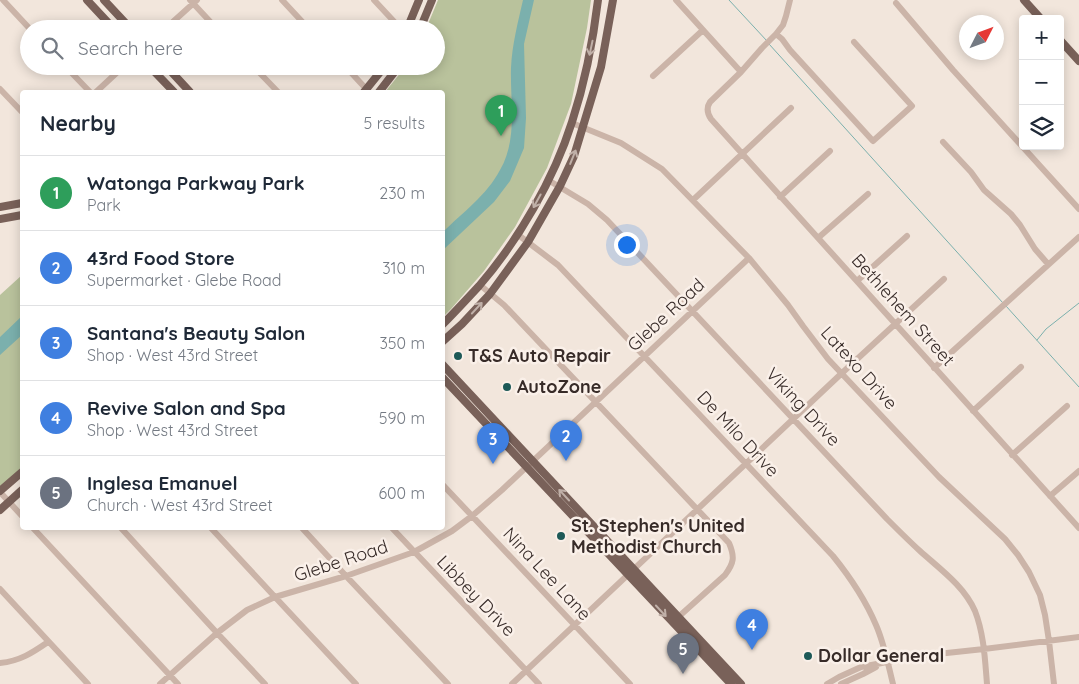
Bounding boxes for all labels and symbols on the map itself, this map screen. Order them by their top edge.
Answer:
north arrow [959,15,1004,60]
one-way arrow [586,40,595,56]
pin: 1 [485,95,517,136]
one-way arrow [569,150,578,165]
one-way arrow [532,193,542,208]
your location [614,232,640,258]
street label: Bethlehem Street [847,249,960,371]
street label: Glebe Road [622,273,709,356]
one-way arrow [471,302,483,314]
street label: Latexo Drive [816,321,903,414]
place label: T&S Auto Repair [468,344,611,367]
marker: T&S Auto Repair [452,350,464,362]
street label: Viking Drive [761,363,846,451]
place label: AutoZone [517,375,601,398]
marker: AutoZone [501,381,513,393]
street label: De Milo Drive [692,386,784,482]
pin: 2 [550,420,582,461]
pin: 3 [477,423,509,464]
one-way arrow [559,489,570,502]
place label: St. Stephen's United Methodist Church [571,514,745,558]
street label: Nina Lee Lane [498,522,596,625]
marker: St. Stephen's United Methodist Church [555,530,567,542]
street label: Glebe Road [291,535,391,586]
street label: Libbey Drive [432,550,521,641]
one-way arrow [655,604,667,617]
pin: 4 [736,609,768,650]
pin: 5 [667,633,699,674]
place label: Dollar General [818,644,944,667]
marker: Dollar General [802,650,814,662]

